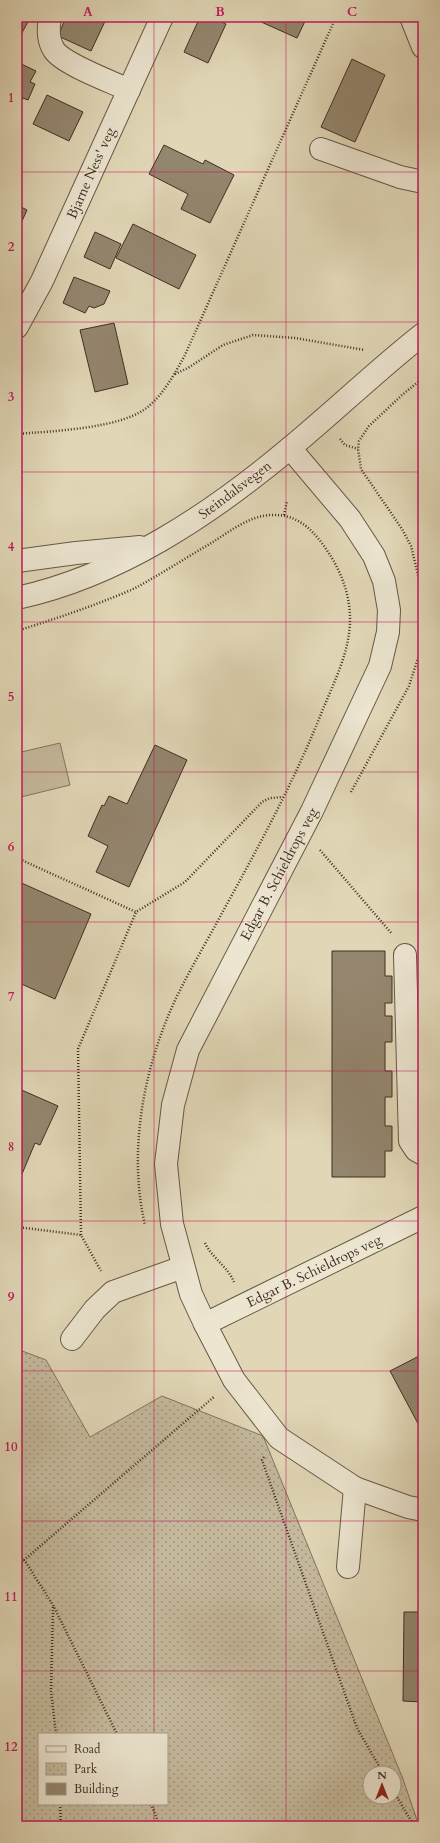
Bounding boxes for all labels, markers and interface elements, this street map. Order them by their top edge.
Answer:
text: A [83,3,93,21]
text: B [215,3,225,21]
text: C [347,3,357,21]
text: 1 [8,89,14,107]
street label: Bjarne Ness' veg [62,124,120,222]
text: 2 [8,238,15,256]
text: 3 [8,388,15,406]
street label: Steindalsvegen [195,456,276,524]
text: 4 [8,538,15,556]
text: 5 [8,688,14,706]
street label: Edgar B. Schieldrops veg [236,804,322,944]
text: 6 [8,838,15,856]
text: 7 [8,988,15,1006]
text: 8 [8,1138,14,1156]
street label: Edgar B. Schieldrops veg [243,1230,385,1312]
text: 9 [8,1288,15,1306]
text: 10 [4,1438,18,1456]
text: 11 [4,1588,18,1606]
legend [38,1733,168,1805]
text: 12 [4,1738,18,1756]
text: Road [74,1741,101,1757]
text: Park [74,1761,98,1777]
north arrow [362,1765,402,1805]
text: N [377,1768,387,1783]
text: Building [74,1781,119,1797]

